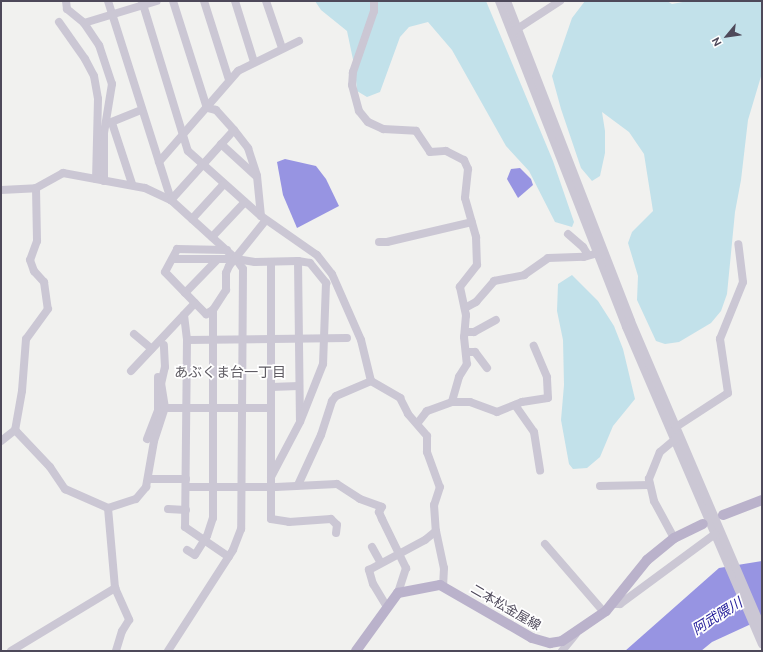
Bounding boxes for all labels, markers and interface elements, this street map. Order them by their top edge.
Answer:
north arrow [707,16,747,56]
text: N [709,35,724,48]
district label: あぶくま台一丁目 [174,364,286,380]
street label: 二本松金屋線 [468,581,544,633]
water label: 阿武隈川 [689,594,745,638]

